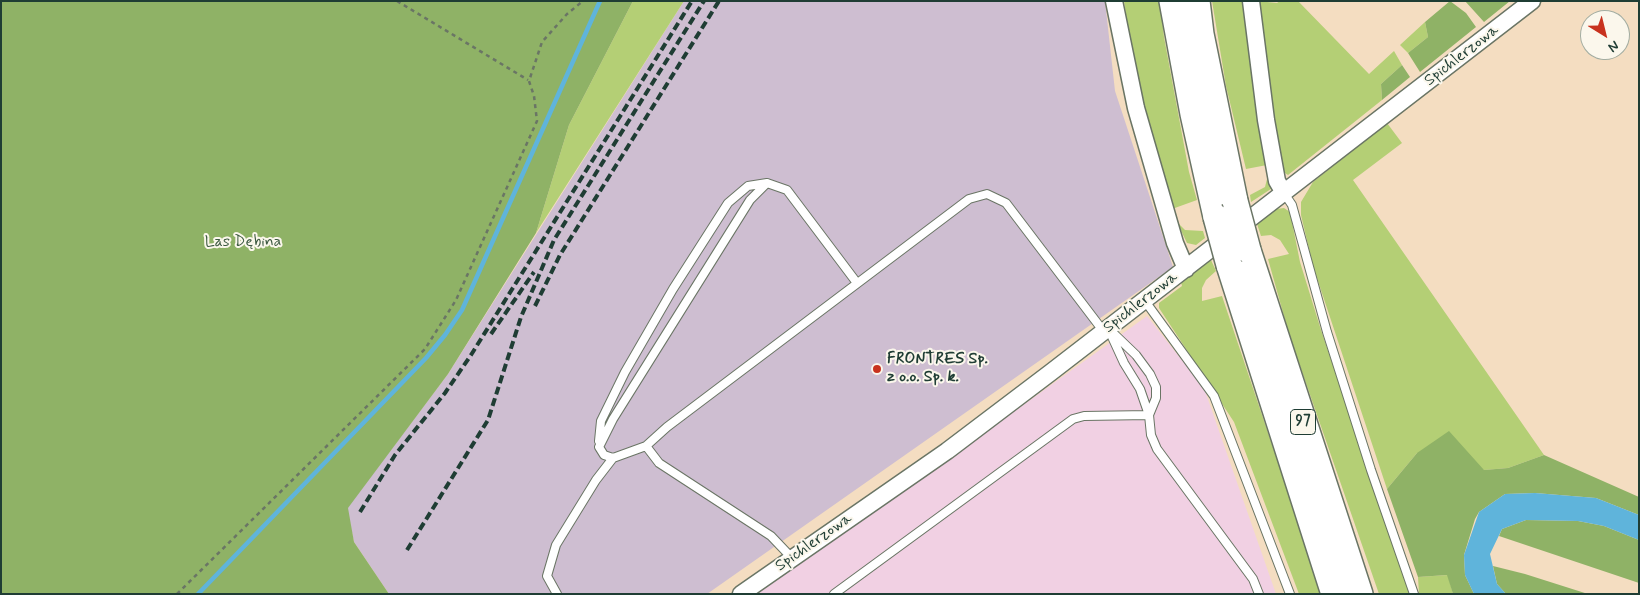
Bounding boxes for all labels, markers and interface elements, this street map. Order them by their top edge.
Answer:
north arrow [1580,10,1630,60]
street label: Spichlerzowa [1421,21,1503,91]
text: N [1604,36,1622,56]
park label: Las Dębina [205,233,281,253]
street label: Spichlerzowa [1100,268,1182,338]
place label: FRONTRES Sp. z o.o. Sp. k. [887,350,988,388]
marker: FRONTRES Sp. z o.o. Sp. k. [871,363,883,375]
road number: 97 [1290,410,1316,434]
street label: Spichlerzowa [772,510,856,576]

